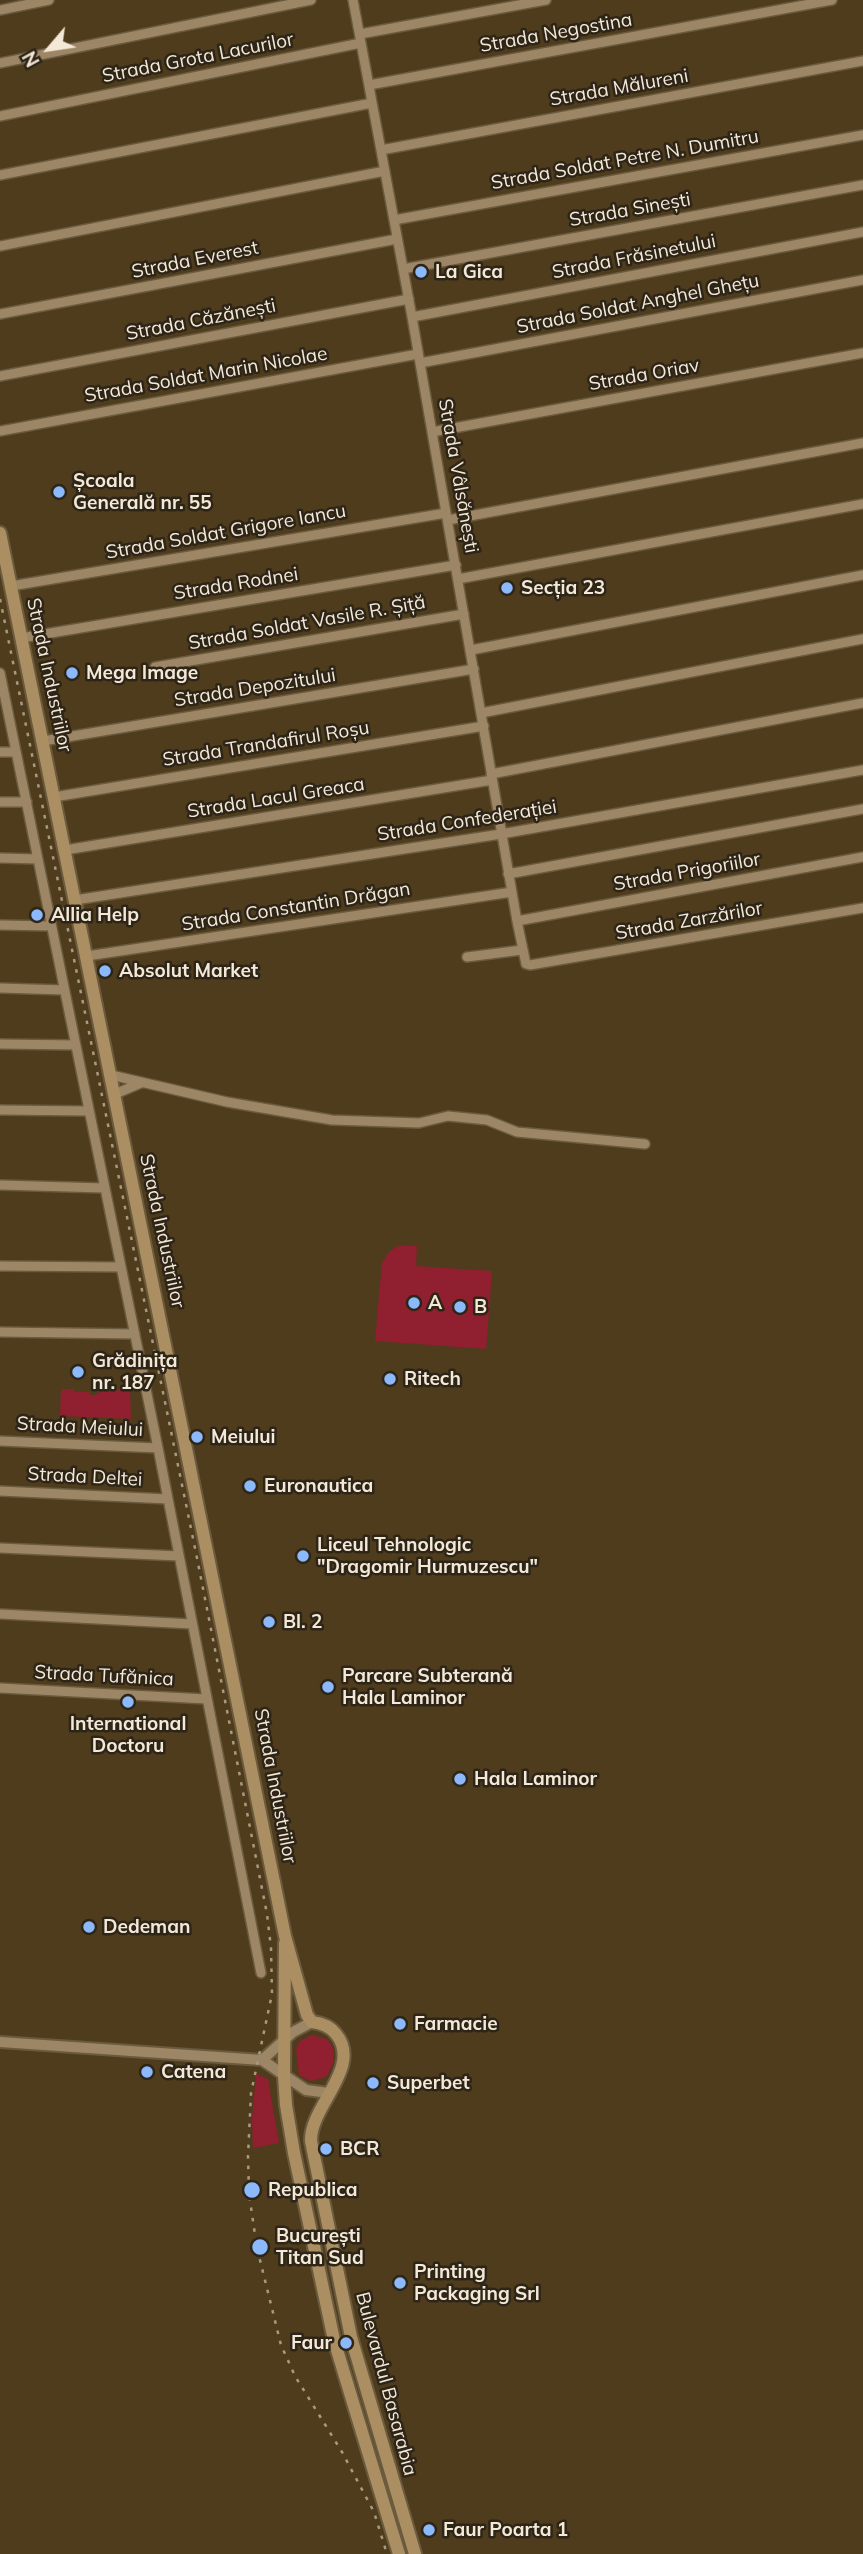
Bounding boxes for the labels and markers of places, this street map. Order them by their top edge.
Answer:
place label: La Gica [435,261,503,283]
marker: La Gica [413,264,429,280]
place label: Școala Generală nr. 55 [73,470,212,514]
marker: Școala Generală nr. 55 [51,484,67,500]
place label: Secția 23 [521,577,605,599]
marker: Secția 23 [499,580,515,596]
place label: Mega Image [86,662,198,684]
marker: Mega Image [64,665,80,681]
place label: Allia Help [51,904,139,926]
marker: Allia Help [29,907,45,923]
place label: Absolut Market [119,960,258,982]
marker: Absolut Market [97,963,113,979]
place label: A [428,1292,442,1314]
marker: A [406,1295,422,1311]
place label: B [474,1296,487,1318]
marker: B [452,1299,468,1315]
place label: Grădinița nr. 187 [92,1350,177,1394]
marker: Grădinița nr. 187 [70,1364,86,1380]
place label: Ritech [404,1368,461,1390]
marker: Ritech [382,1371,398,1387]
place label: Meiului [211,1426,275,1448]
marker: Meiului [189,1429,205,1445]
place label: Euronautica [264,1475,373,1497]
marker: Euronautica [242,1478,258,1494]
place label: Liceul Tehnologic "Dragomir Hurmuzescu" [317,1534,538,1578]
marker: Liceul Tehnologic "Dragomir Hurmuzescu" [295,1548,311,1564]
place label: Bl. 2 [283,1611,322,1633]
marker: Bl. 2 [261,1614,277,1630]
place label: Parcare Subterană Hala Laminor [342,1665,513,1709]
marker: Parcare Subterană Hala Laminor [320,1679,336,1695]
marker: International Doctoru [120,1694,136,1710]
place label: International Doctoru [70,1713,186,1757]
place label: Hala Laminor [474,1768,597,1790]
marker: Hala Laminor [452,1771,468,1787]
place label: Dedeman [103,1916,190,1938]
marker: Dedeman [81,1919,97,1935]
place label: Farmacie [414,2013,498,2035]
marker: Farmacie [392,2016,408,2032]
place label: Catena [161,2061,226,2083]
marker: Catena [139,2064,155,2080]
place label: Superbet [387,2072,470,2094]
marker: Superbet [365,2075,381,2091]
place label: BCR [340,2138,379,2160]
marker: BCR [318,2141,334,2157]
place label: Republica [268,2179,358,2201]
marker: Republica [242,2180,262,2200]
place label: București Titan Sud [276,2225,364,2269]
marker: București Titan Sud [250,2237,270,2257]
place label: Printing Packaging Srl [414,2261,540,2305]
marker: Printing Packaging Srl [392,2275,408,2291]
place label: Faur [291,2332,332,2354]
marker: Faur [338,2335,354,2351]
place label: Faur Poarta 1 [443,2519,568,2541]
marker: Faur Poarta 1 [421,2522,437,2538]

